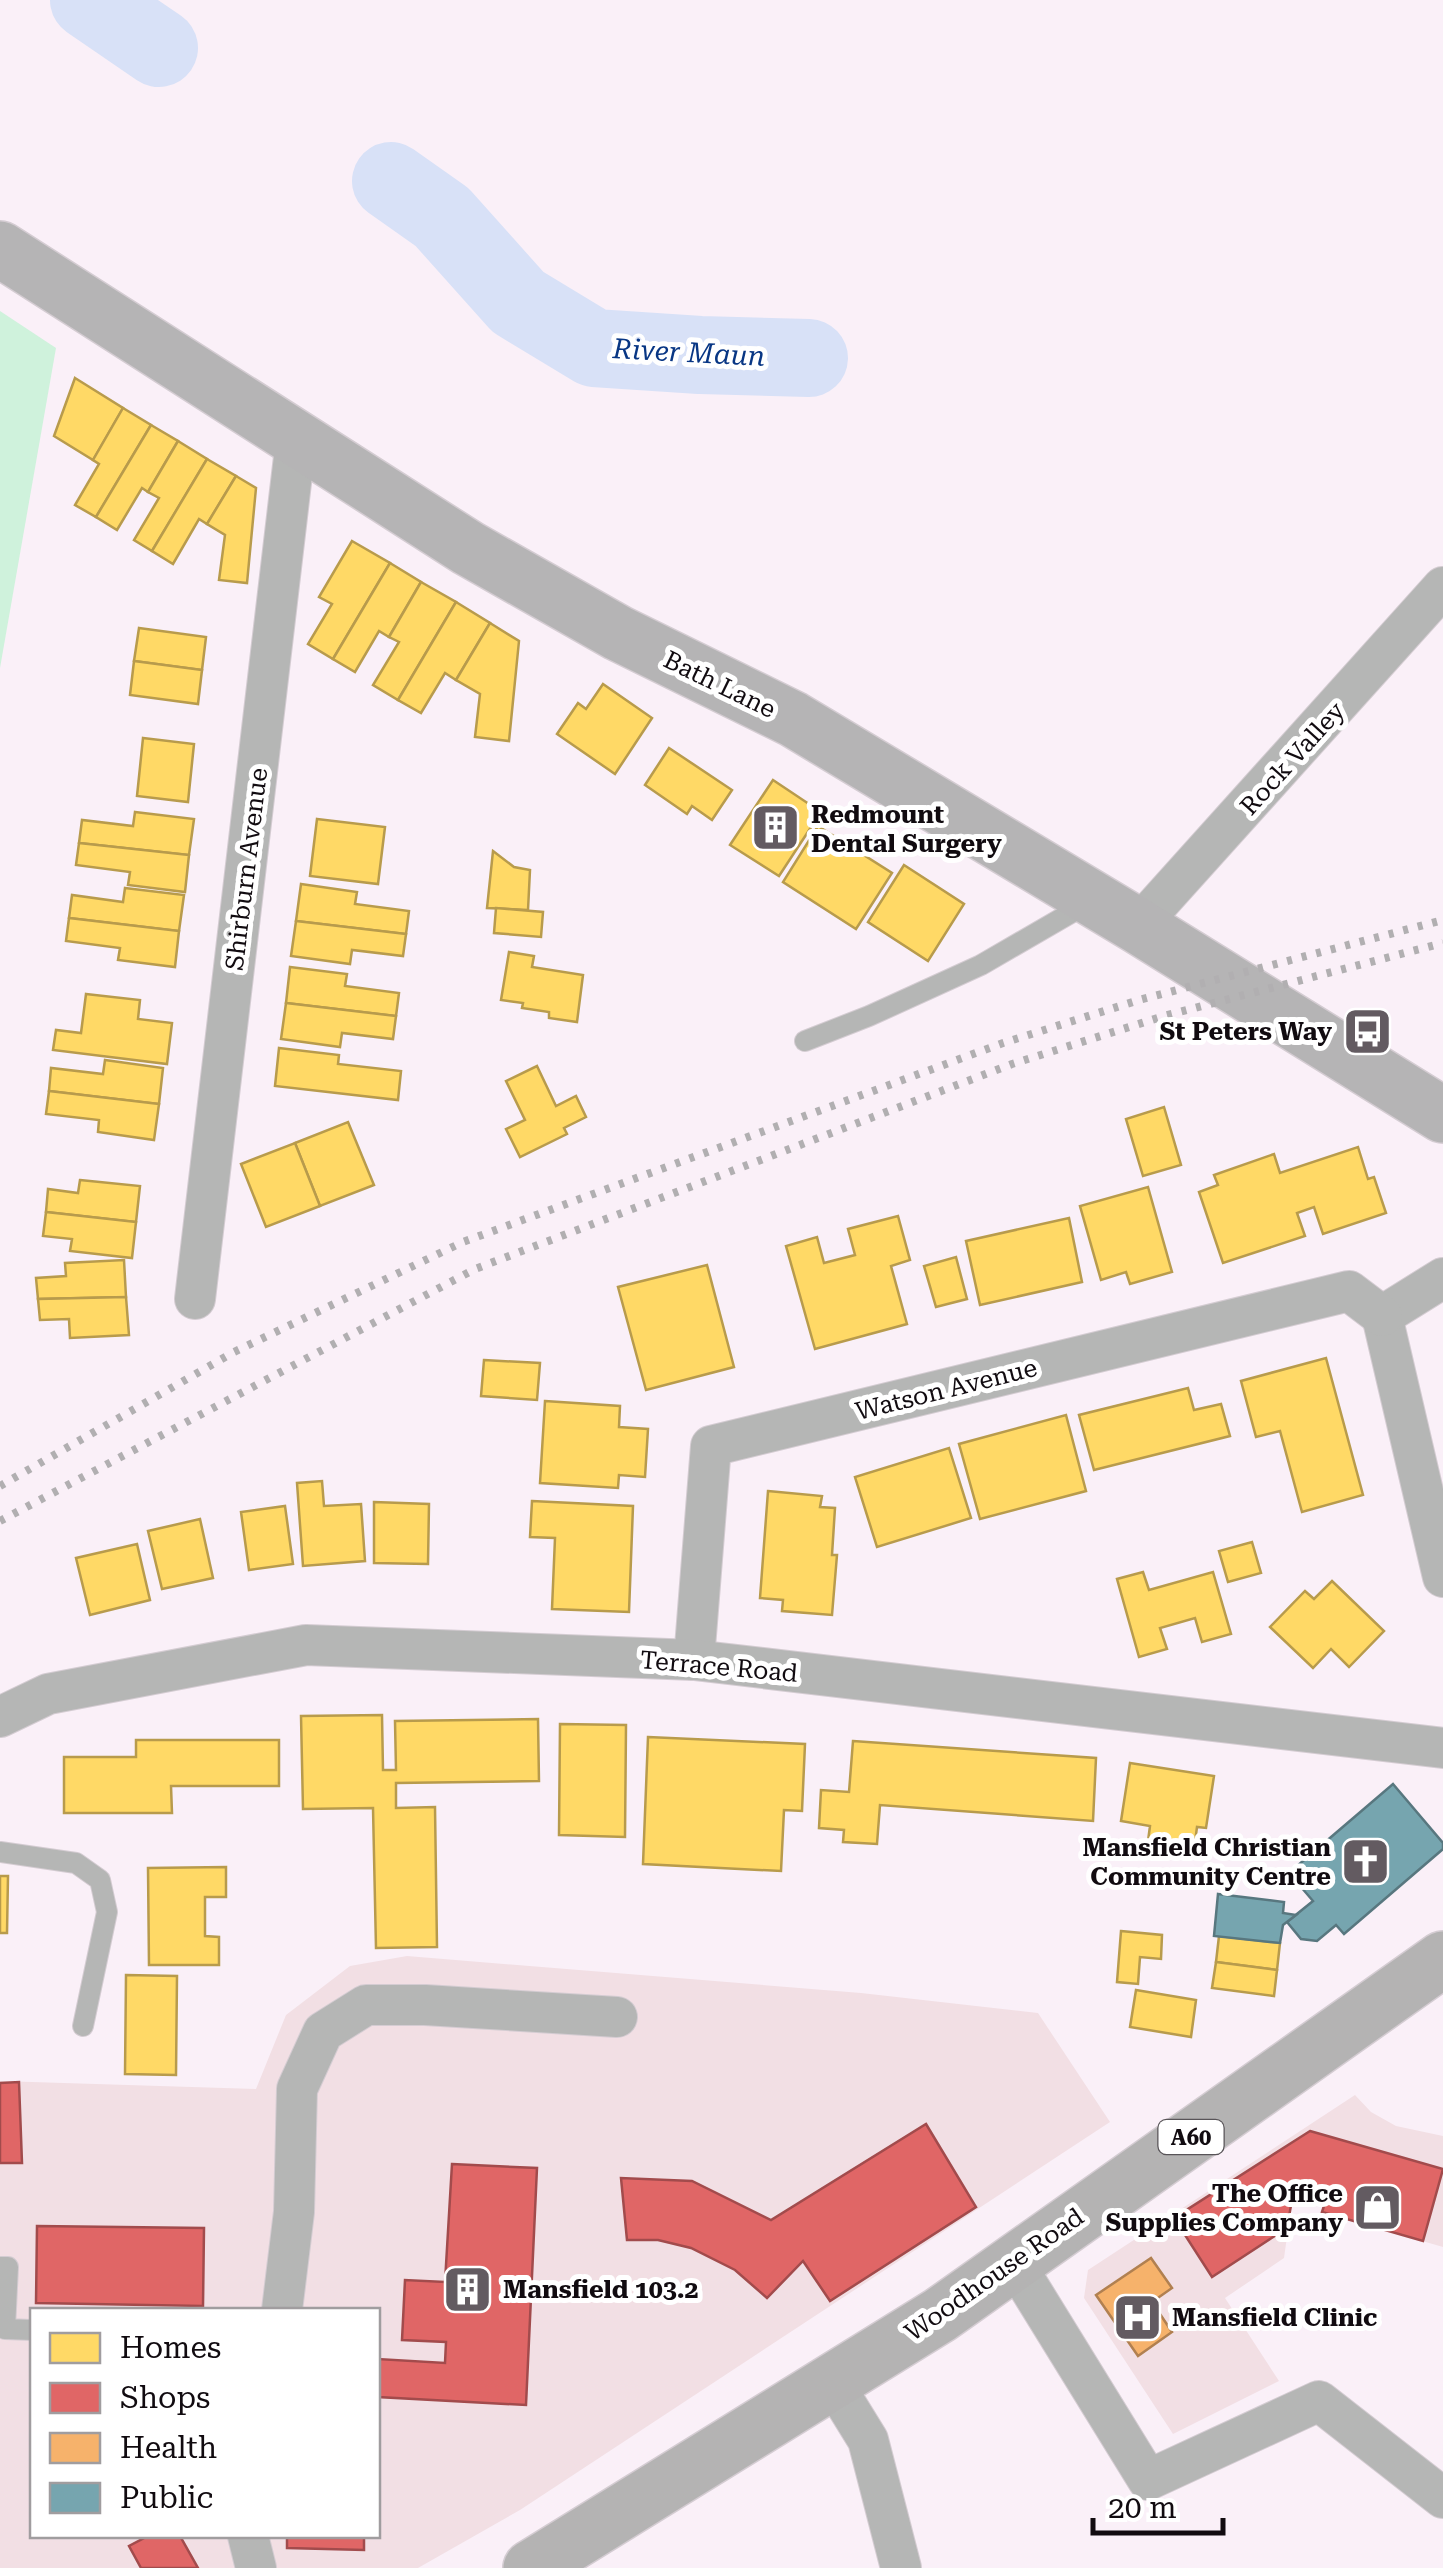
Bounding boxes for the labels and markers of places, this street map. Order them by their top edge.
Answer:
place label: Redmount Dental Surgery [811,800,1002,858]
building icon: Redmount Dental Surgery [750,802,802,854]
bus stop icon: St Peters Way [1341,1005,1393,1057]
place label: St Peters Way [1160,1017,1332,1046]
place label: Mansfield Christian Community Centre [1082,1833,1331,1891]
church icon: Mansfield Christian Community Centre [1340,1835,1392,1887]
place label: The Office Supplies Company [1106,2179,1343,2237]
shop icon: The Office Supplies Company [1352,2181,1404,2233]
building icon: Mansfield 103.2 [442,2263,494,2315]
place label: Mansfield 103.2 [503,2275,699,2304]
hospital icon: Mansfield Clinic [1111,2291,1163,2343]
place label: Mansfield Clinic [1172,2303,1377,2332]

